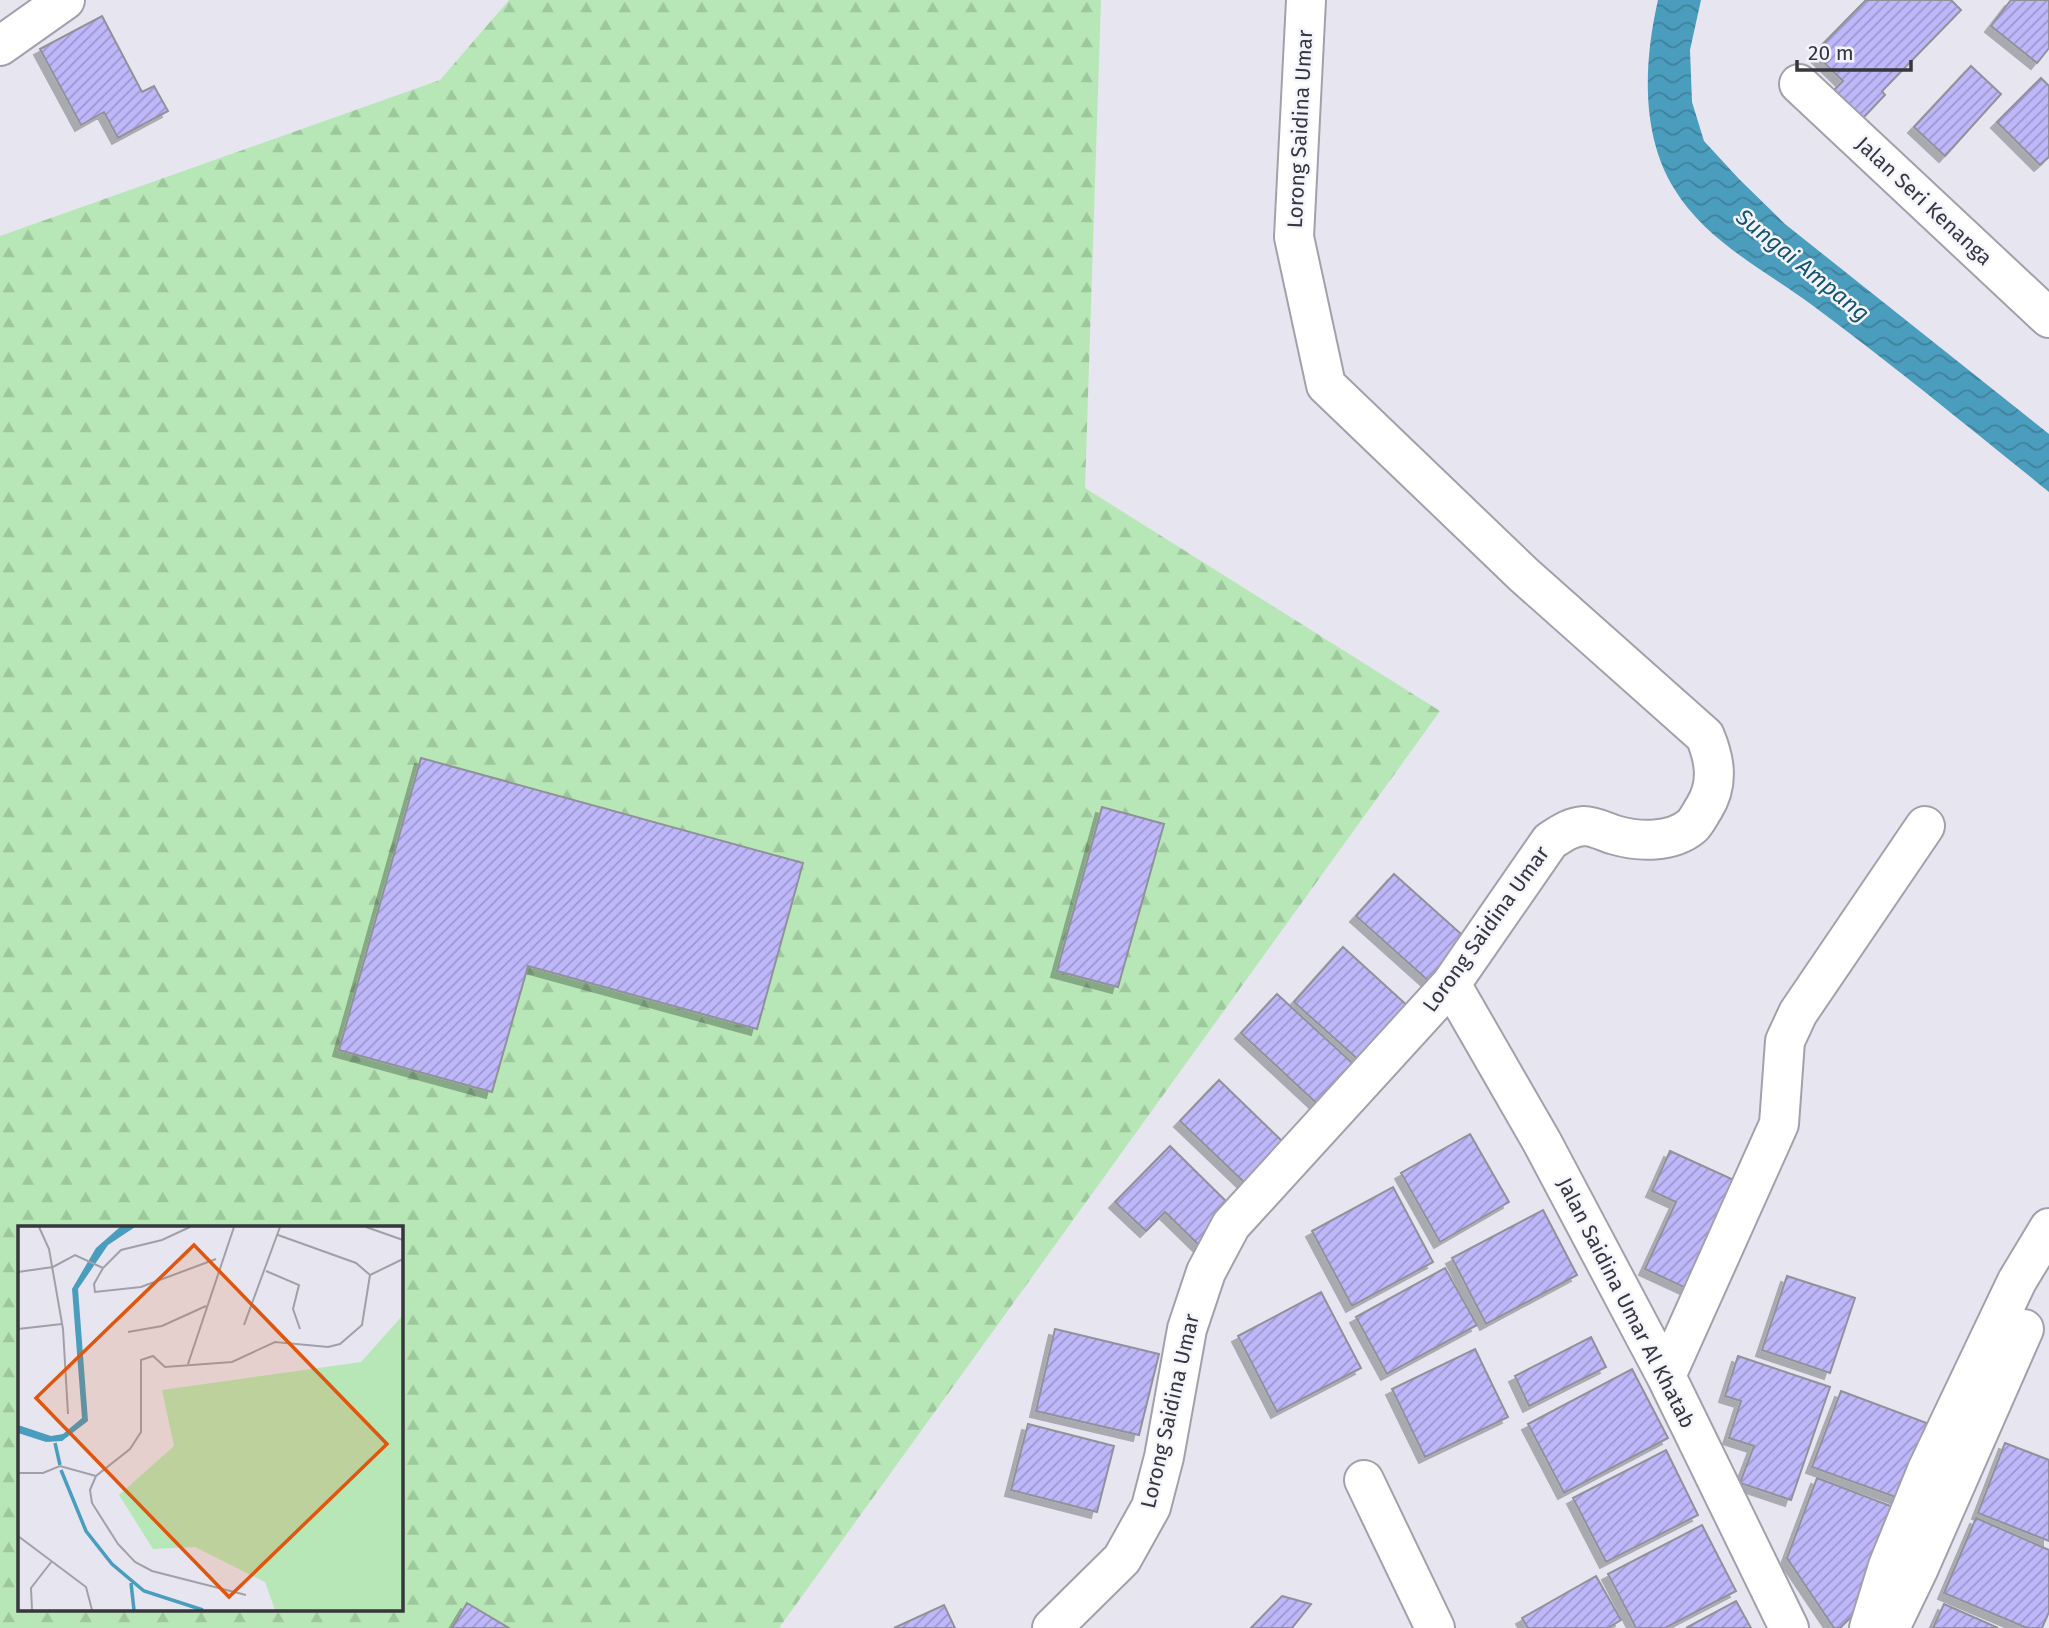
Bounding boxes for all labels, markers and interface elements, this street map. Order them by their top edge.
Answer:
scale bar [1797,28,1911,72]
street label: Lorong Saidina Umar [1282,29,1318,229]
text: 20 m [1808,40,1854,66]
street label: Jalan Seri Kenanga [1850,131,1998,271]
water label: Sungai Ampang [1730,202,1875,327]
street label: Lorong Saidina Umar [1417,841,1555,1017]
street label: Jalan Saidina Umar Al Khatab [1551,1173,1701,1433]
inset map [18,1226,402,1610]
street label: Lorong Saidina Umar [1135,1311,1205,1511]

